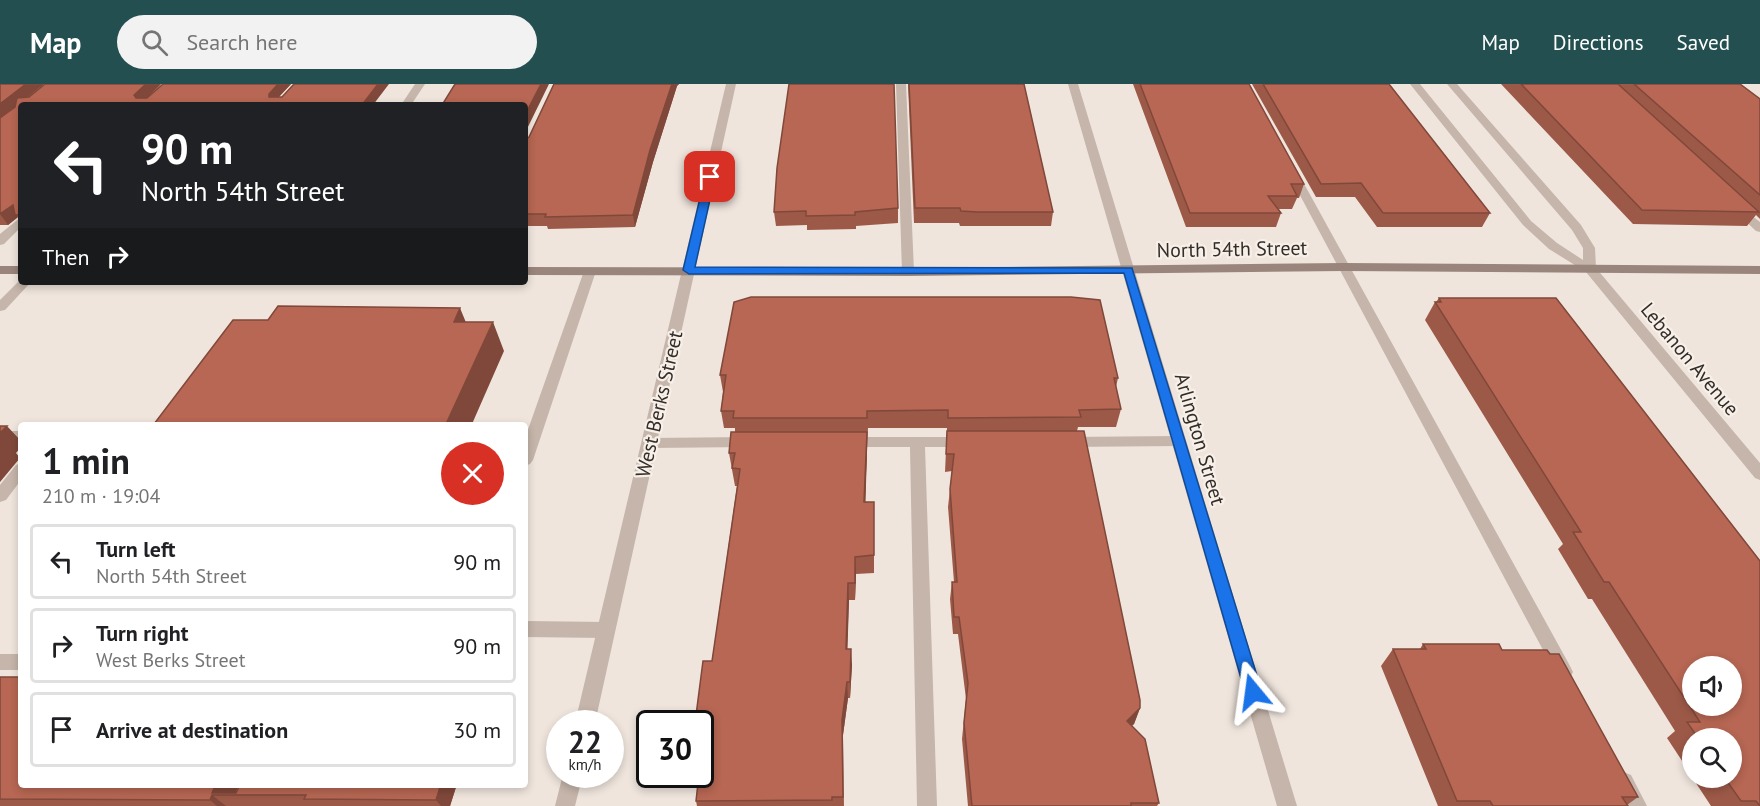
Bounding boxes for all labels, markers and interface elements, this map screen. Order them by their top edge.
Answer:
search box [117,15,537,69]
text: Map [30,24,81,61]
icon: search [138,26,171,59]
text: Search here [186,28,297,56]
text: Map [1481,29,1520,56]
text: Directions [1553,29,1644,56]
text: Saved [1677,29,1730,56]
text: 90 m [141,121,233,176]
icon: left [42,126,120,204]
pin [684,151,735,202]
icon: arrive [693,160,726,193]
text: North 54th Street [141,174,344,208]
street label: North 54th Street [1156,235,1308,263]
icon: right [101,240,134,273]
text: Then [42,243,89,271]
street label: Lebanon Avenue [1635,297,1745,421]
street label: West Berks Street [630,328,689,480]
street label: Arlington Street [1169,370,1231,508]
text: 1 min [42,437,130,484]
button: close [441,442,504,505]
text: 210 m · 19:04 [42,483,160,509]
text: Turn left [96,535,176,563]
icon: left [45,545,78,578]
text: 90 m [453,548,501,576]
text: North 54th Street [96,563,247,589]
text: Turn right [96,619,188,647]
icon: right [45,629,78,662]
text: 90 m [453,632,501,660]
text: West Berks Street [96,647,245,673]
map controls [1682,656,1742,788]
button: sound [1682,656,1742,716]
position arrow [1221,660,1285,724]
speed limit sign: 30 [636,710,714,788]
icon: arrive [45,713,78,746]
text: Arrive at destination [96,716,288,744]
text: 30 m [453,716,501,744]
text: 22 [568,722,602,761]
button: search [1682,728,1742,788]
text: km/h [569,755,601,774]

